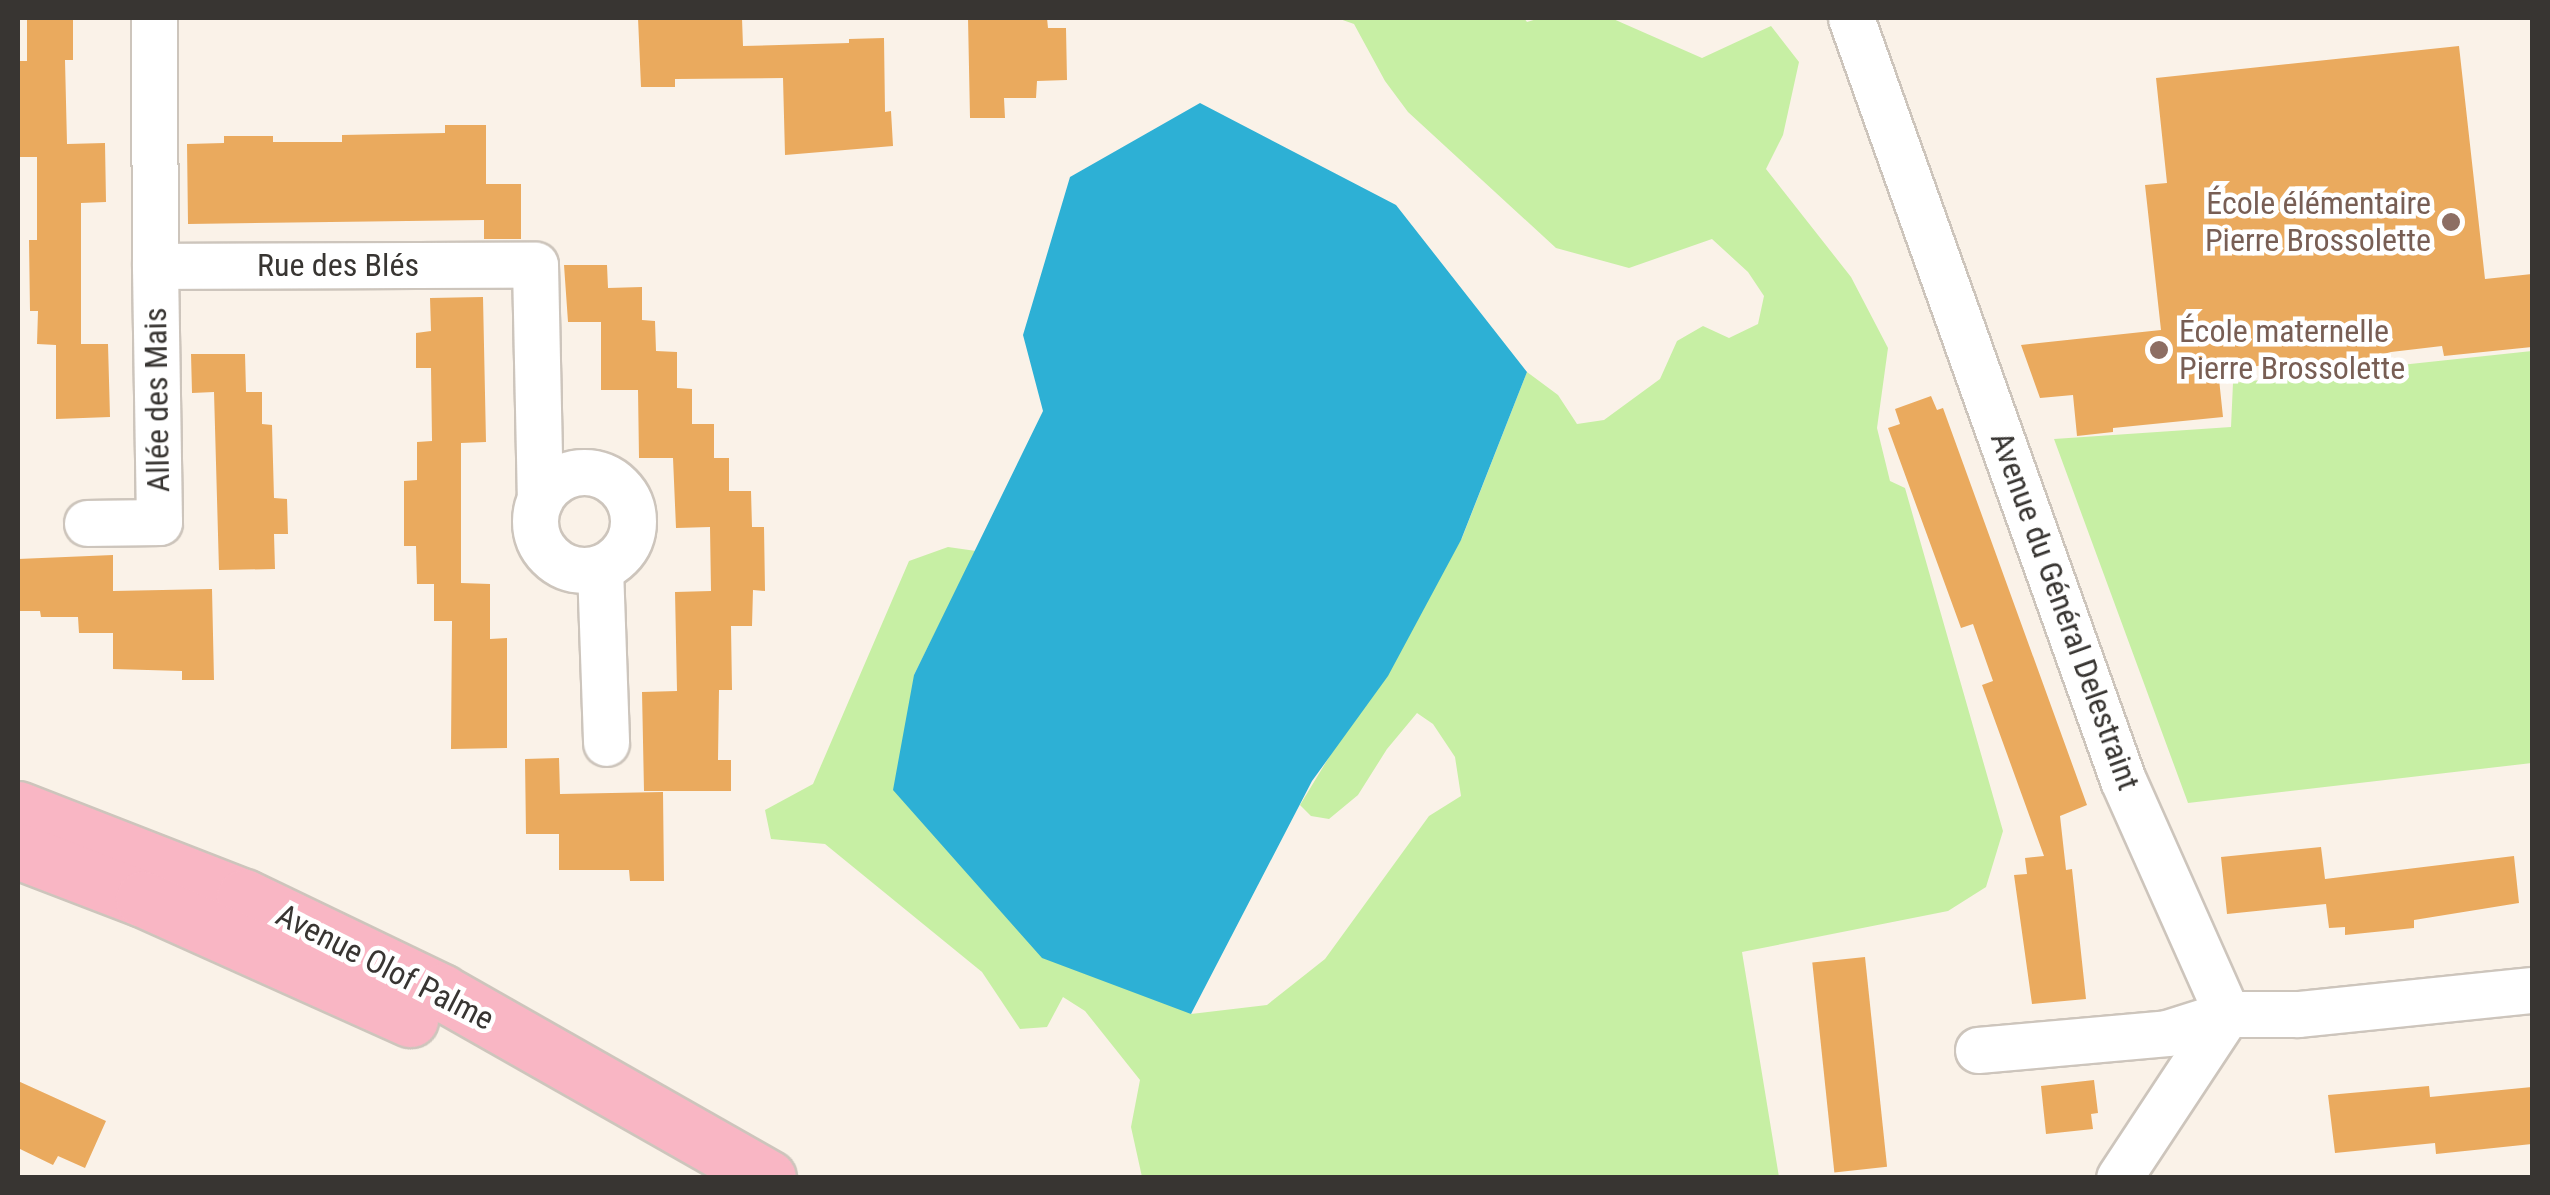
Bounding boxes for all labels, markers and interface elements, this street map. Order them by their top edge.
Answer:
place label: École élémentaire Pierre Brossolette [2205,185,2431,260]
marker: École élémentaire Pierre Brossolette [2440,211,2462,233]
street label: Rue des Blés [257,246,419,284]
street label: Allée des Mais [136,307,178,493]
place label: École maternelle Pierre Brossolette [2179,313,2405,388]
marker: École maternelle Pierre Brossolette [2148,339,2170,361]
street label: Avenue du Général Delestraint [1982,427,2148,795]
street label: Avenue Olof Palme [270,896,500,1038]

